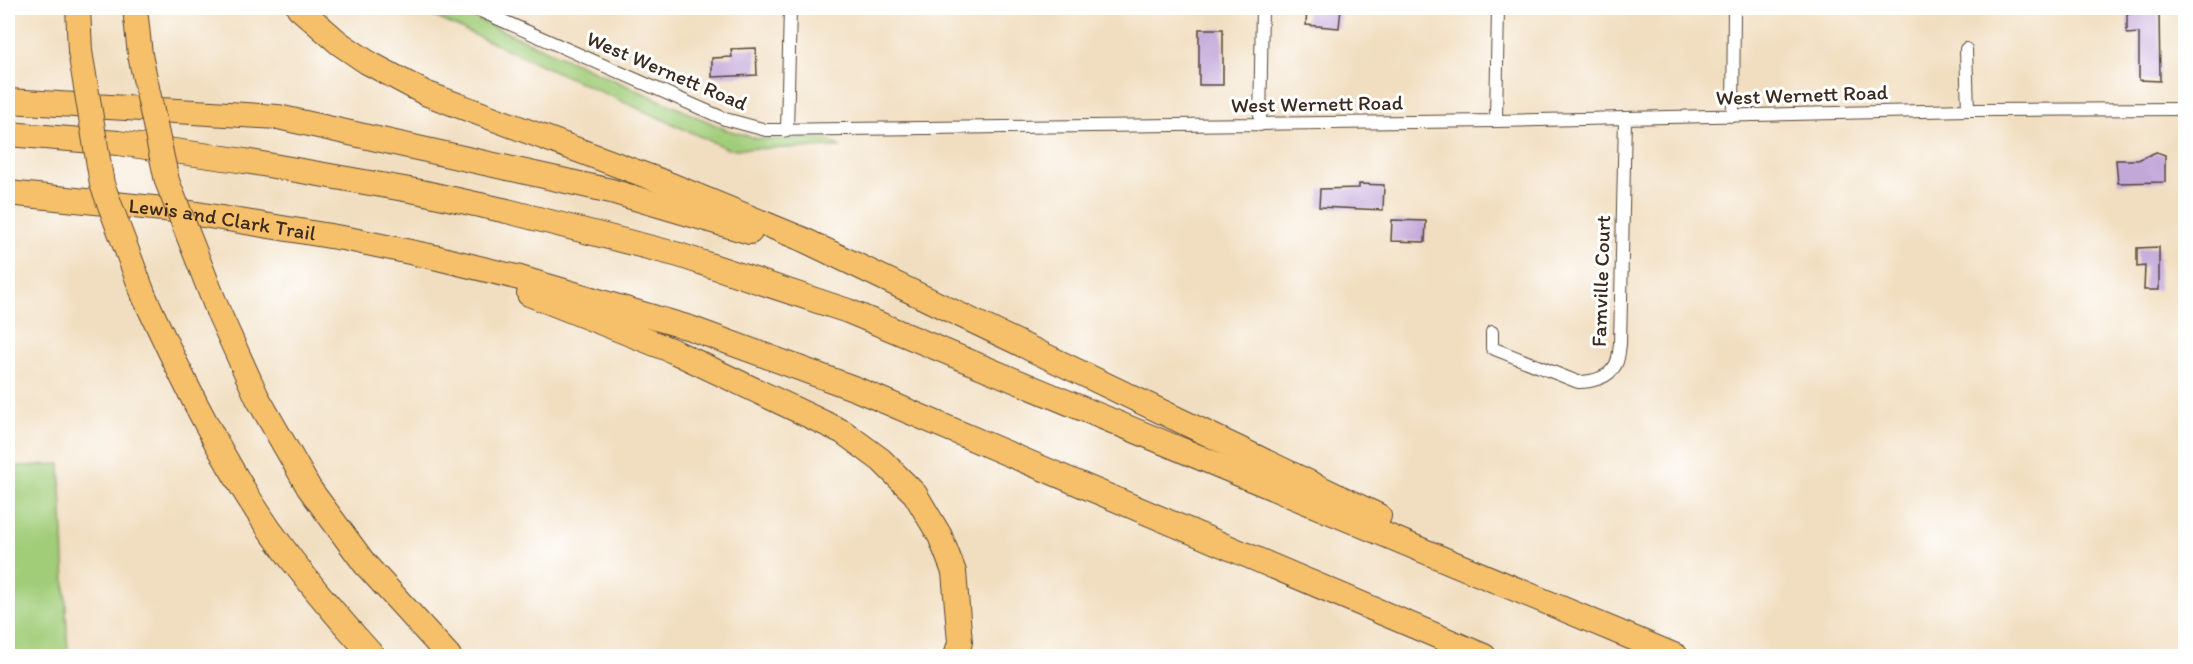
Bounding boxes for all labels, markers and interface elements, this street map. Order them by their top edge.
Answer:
street label: West Wernett Road [583,25,752,116]
street label: West Wernett Road [1715,79,1889,110]
street label: West Wernett Road [1231,89,1404,118]
street label: Lewis and Clark Trail [127,193,318,246]
street label: Famville Court [1586,214,1615,347]

